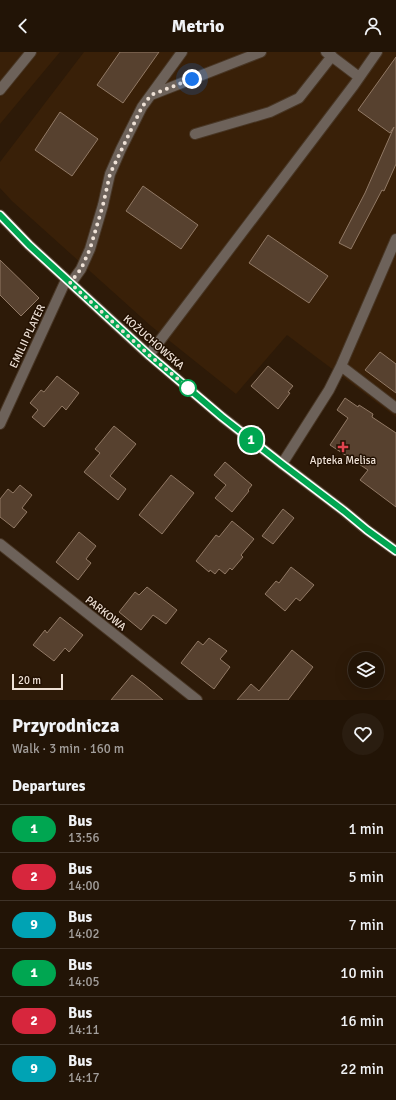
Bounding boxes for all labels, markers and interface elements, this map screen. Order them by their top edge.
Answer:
icon: back [12,15,34,37]
text: Metrio [172,15,224,37]
icon: person [362,15,384,37]
your location [182,69,202,89]
street label: EMILII PLATER [7,302,48,370]
street label: KOŻUCHOWSKA [120,312,188,373]
unlabelled marker [179,379,197,397]
line badge: 1 [238,427,264,453]
text: 1 [247,431,255,448]
marker: Apteka Melisa [338,442,348,452]
place label: Apteka Melisa [310,454,377,467]
street label: PARKOWA [83,593,129,634]
map controls [348,652,384,688]
button: layers [348,652,384,688]
scale bar [12,672,63,691]
text: 20 m [18,674,41,687]
button: heart [342,713,384,755]
text: Przyrodnicza [12,714,119,738]
text: Walk · 3 min · 160 m [12,741,124,757]
text: Departures [12,777,85,795]
text: Bus [68,812,92,830]
text: 1 [30,820,38,837]
text: 1 min [348,820,384,838]
text: 13:56 [68,830,100,846]
text: Bus [68,860,92,878]
text: 2 [30,868,38,885]
text: 5 min [348,868,384,886]
text: 14:00 [68,878,100,894]
text: Bus [68,908,92,926]
text: 9 [30,916,38,933]
text: 7 min [348,916,384,934]
text: 14:02 [68,926,100,942]
text: Bus [68,956,92,974]
text: 1 [30,964,38,981]
text: 10 min [340,964,384,982]
text: 14:05 [68,974,100,990]
text: Bus [68,1004,92,1022]
text: 2 [30,1012,38,1029]
text: 16 min [340,1012,384,1030]
text: 14:11 [68,1022,100,1038]
text: Bus [68,1052,92,1070]
text: 9 [30,1060,38,1077]
text: 22 min [340,1060,384,1078]
text: 14:17 [68,1070,100,1086]

